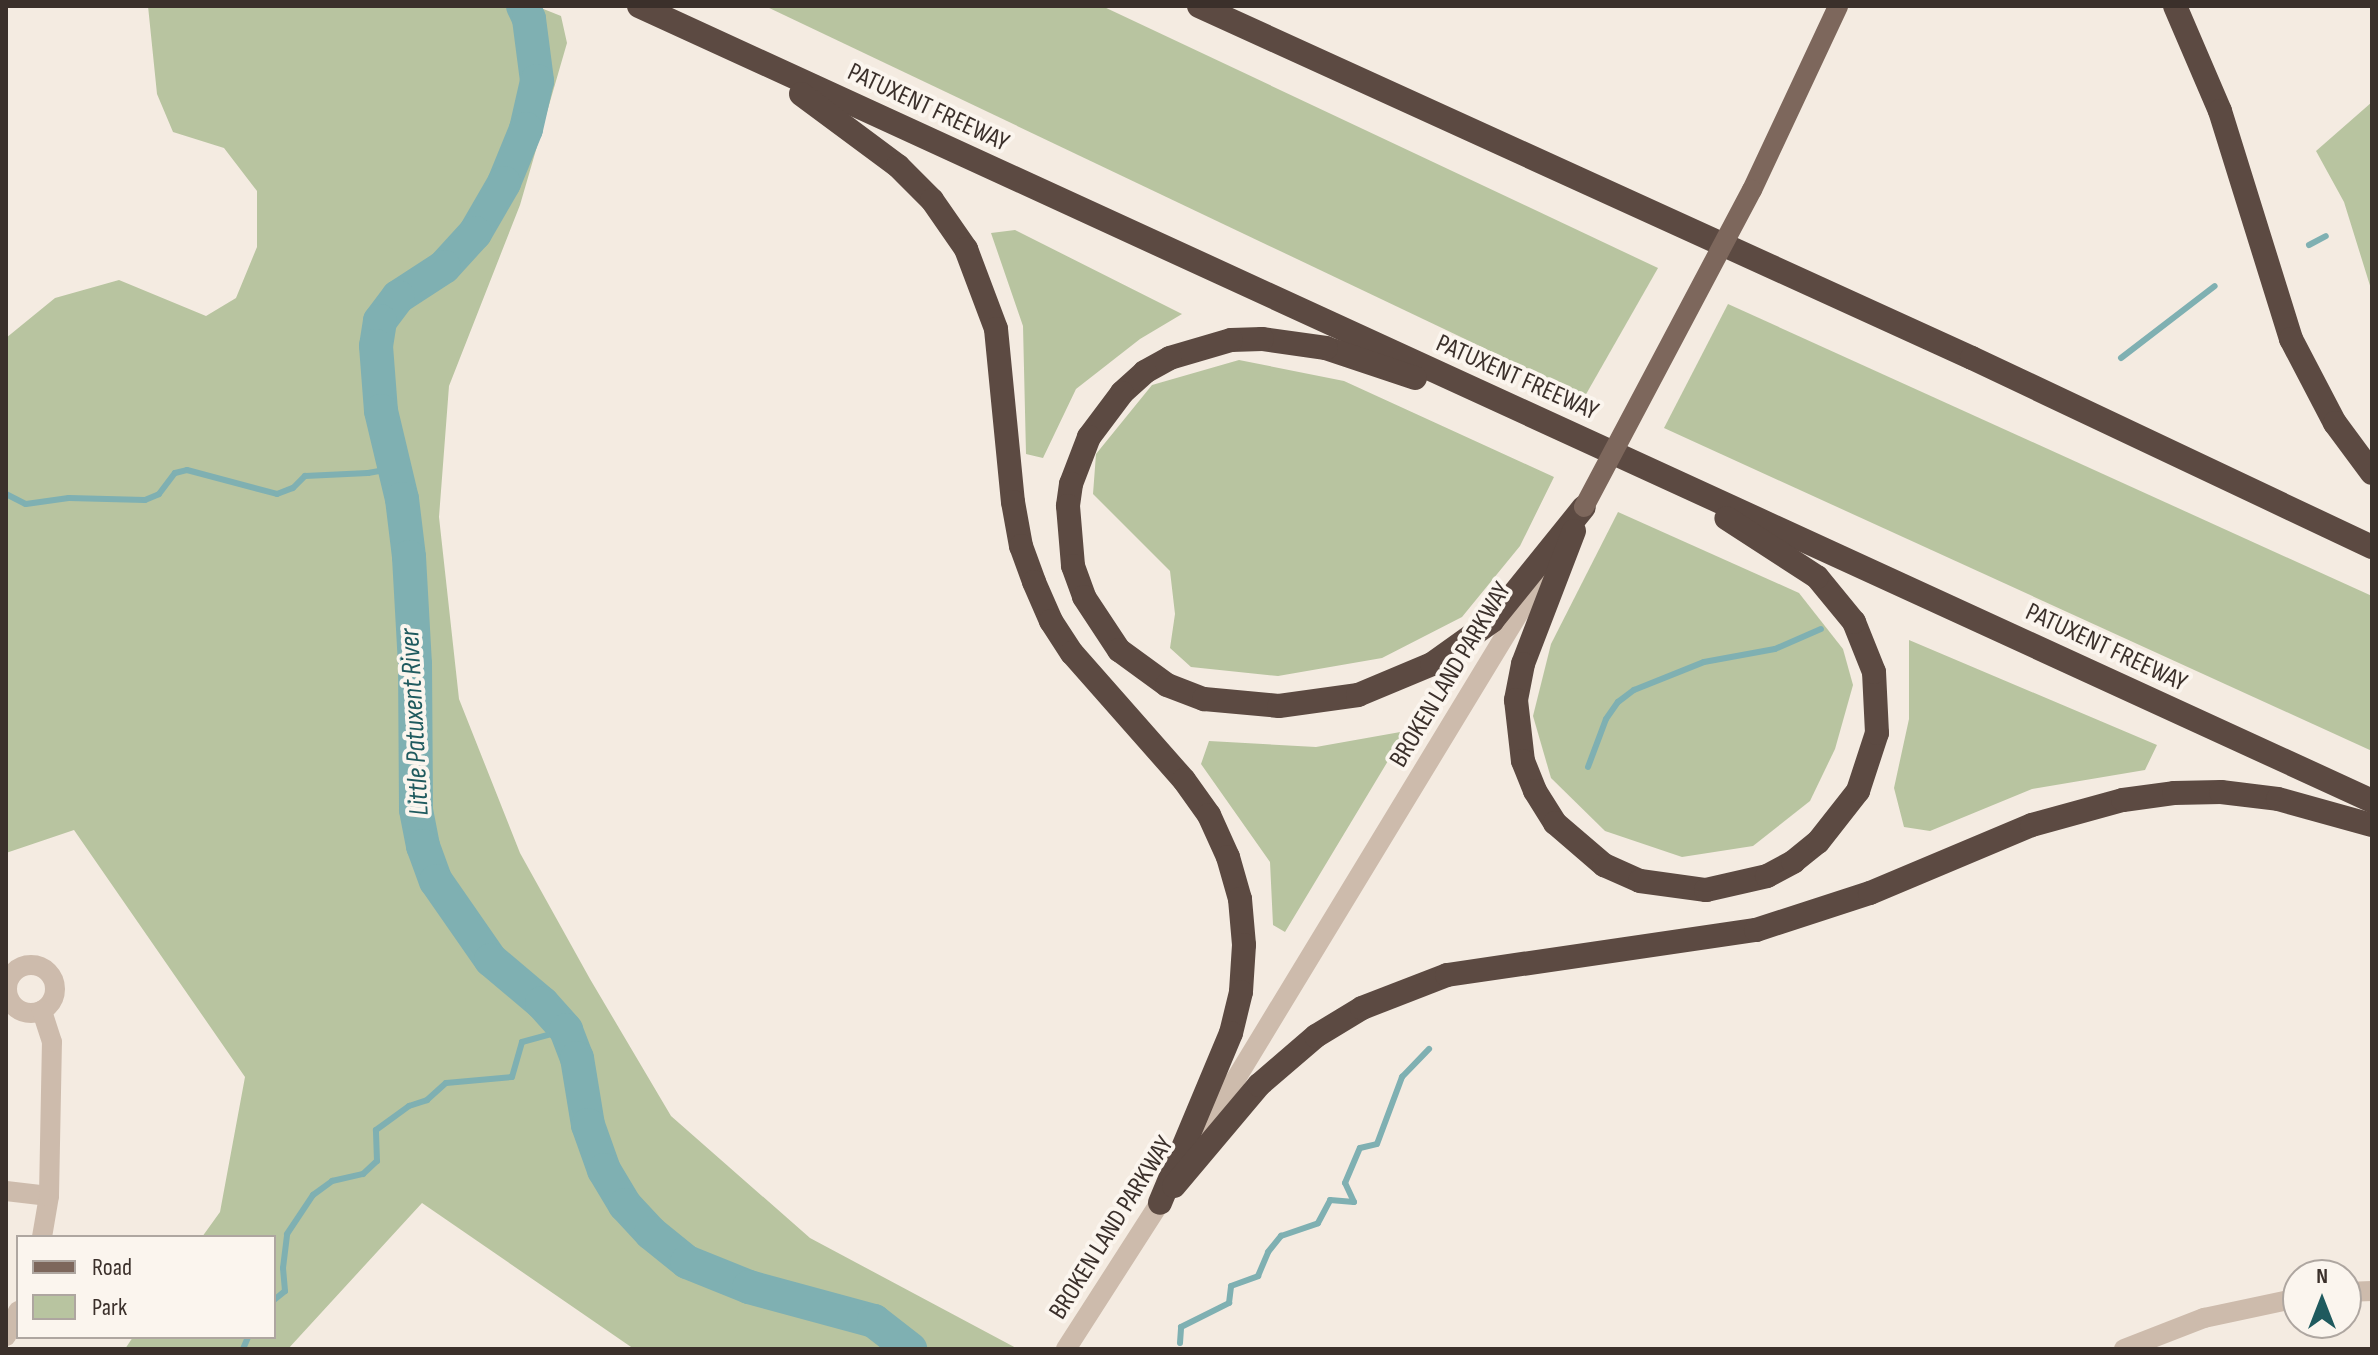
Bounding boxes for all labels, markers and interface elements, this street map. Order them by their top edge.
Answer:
street label: PATUXENT FREEWAY [842,57,1014,159]
street label: PATUXENT FREEWAY [1431,328,1603,428]
street label: BROKEN LAND PARKWAY [1384,577,1518,773]
street label: PATUXENT FREEWAY [2020,597,2192,699]
water label: Little Patuxent River [393,628,437,816]
street label: BROKEN LAND PARKWAY [1043,1131,1181,1325]
legend [16,1235,276,1339]
text: Road [92,1253,132,1282]
north arrow [2282,1259,2362,1339]
text: N [2316,1263,2328,1290]
text: Park [92,1293,127,1322]

